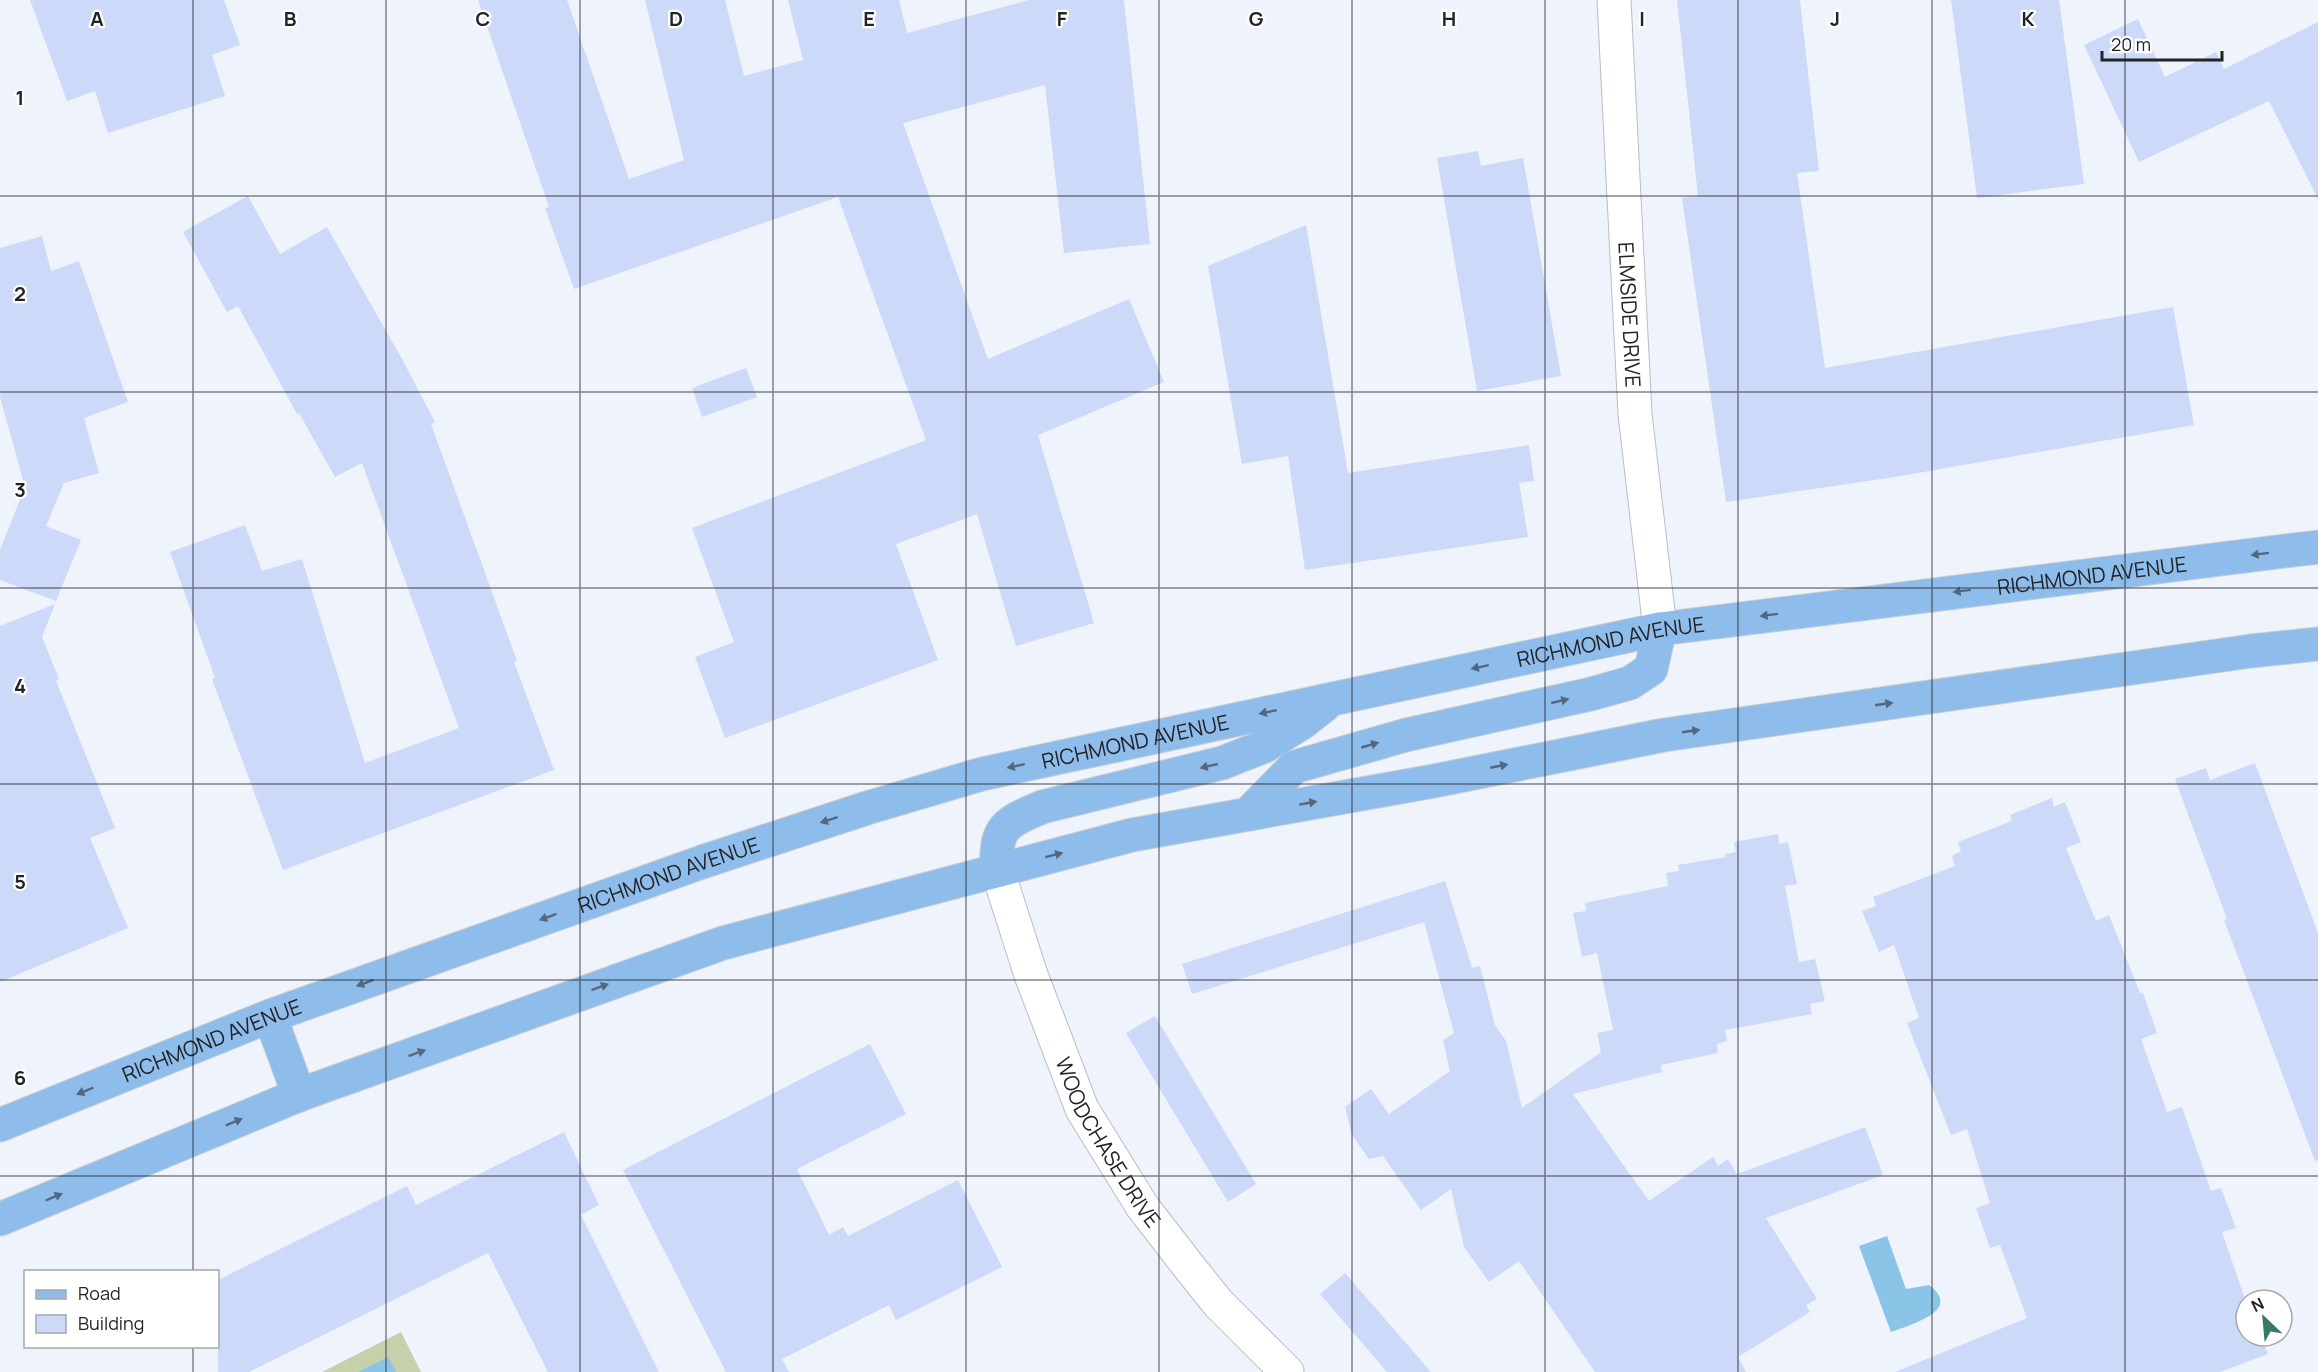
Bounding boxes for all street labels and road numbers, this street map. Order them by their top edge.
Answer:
street label: ELMSIDE DRIVE [1612,241,1648,388]
street label: RICHMOND AVENUE [1996,549,2188,601]
street label: RICHMOND AVENUE [1514,610,1706,673]
street label: RICHMOND AVENUE [1039,708,1231,775]
street label: RICHMOND AVENUE [574,830,763,919]
street label: RICHMOND AVENUE [118,992,305,1088]
street label: WOODCHASE DRIVE [1049,1053,1167,1233]

